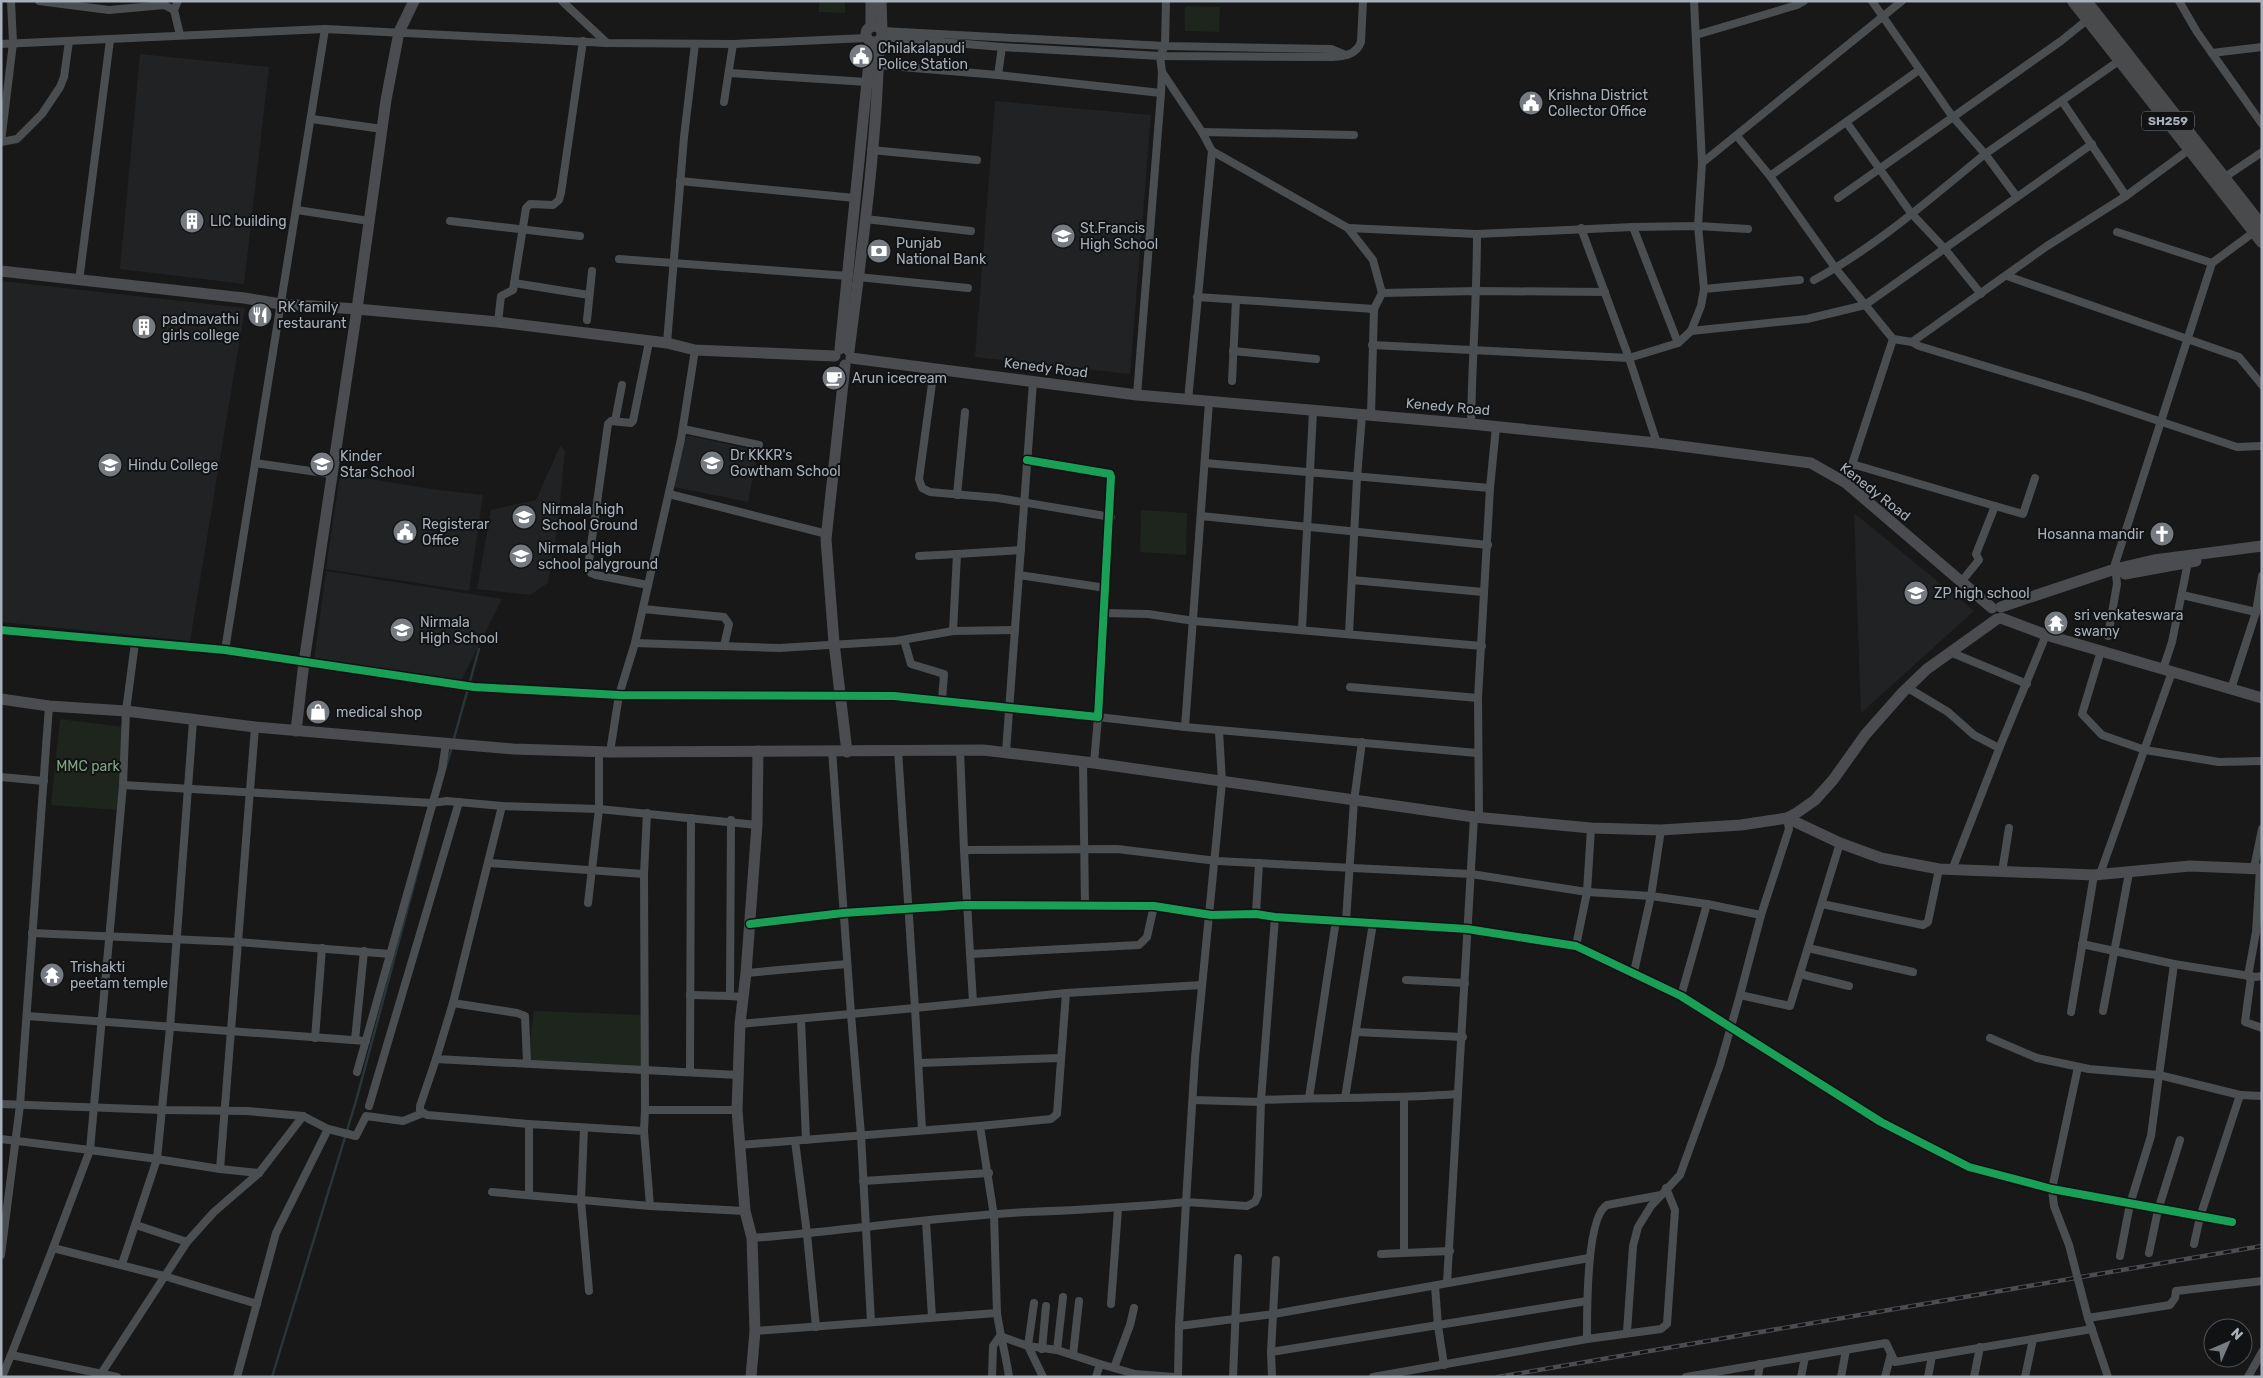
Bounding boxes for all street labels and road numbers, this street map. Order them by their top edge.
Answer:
road number: SH259 [2142,112,2194,130]
street label: Kenedy Road [1003,354,1089,382]
street label: Kenedy Road [1405,395,1491,419]
street label: Kenedy Road [1836,459,1914,525]

